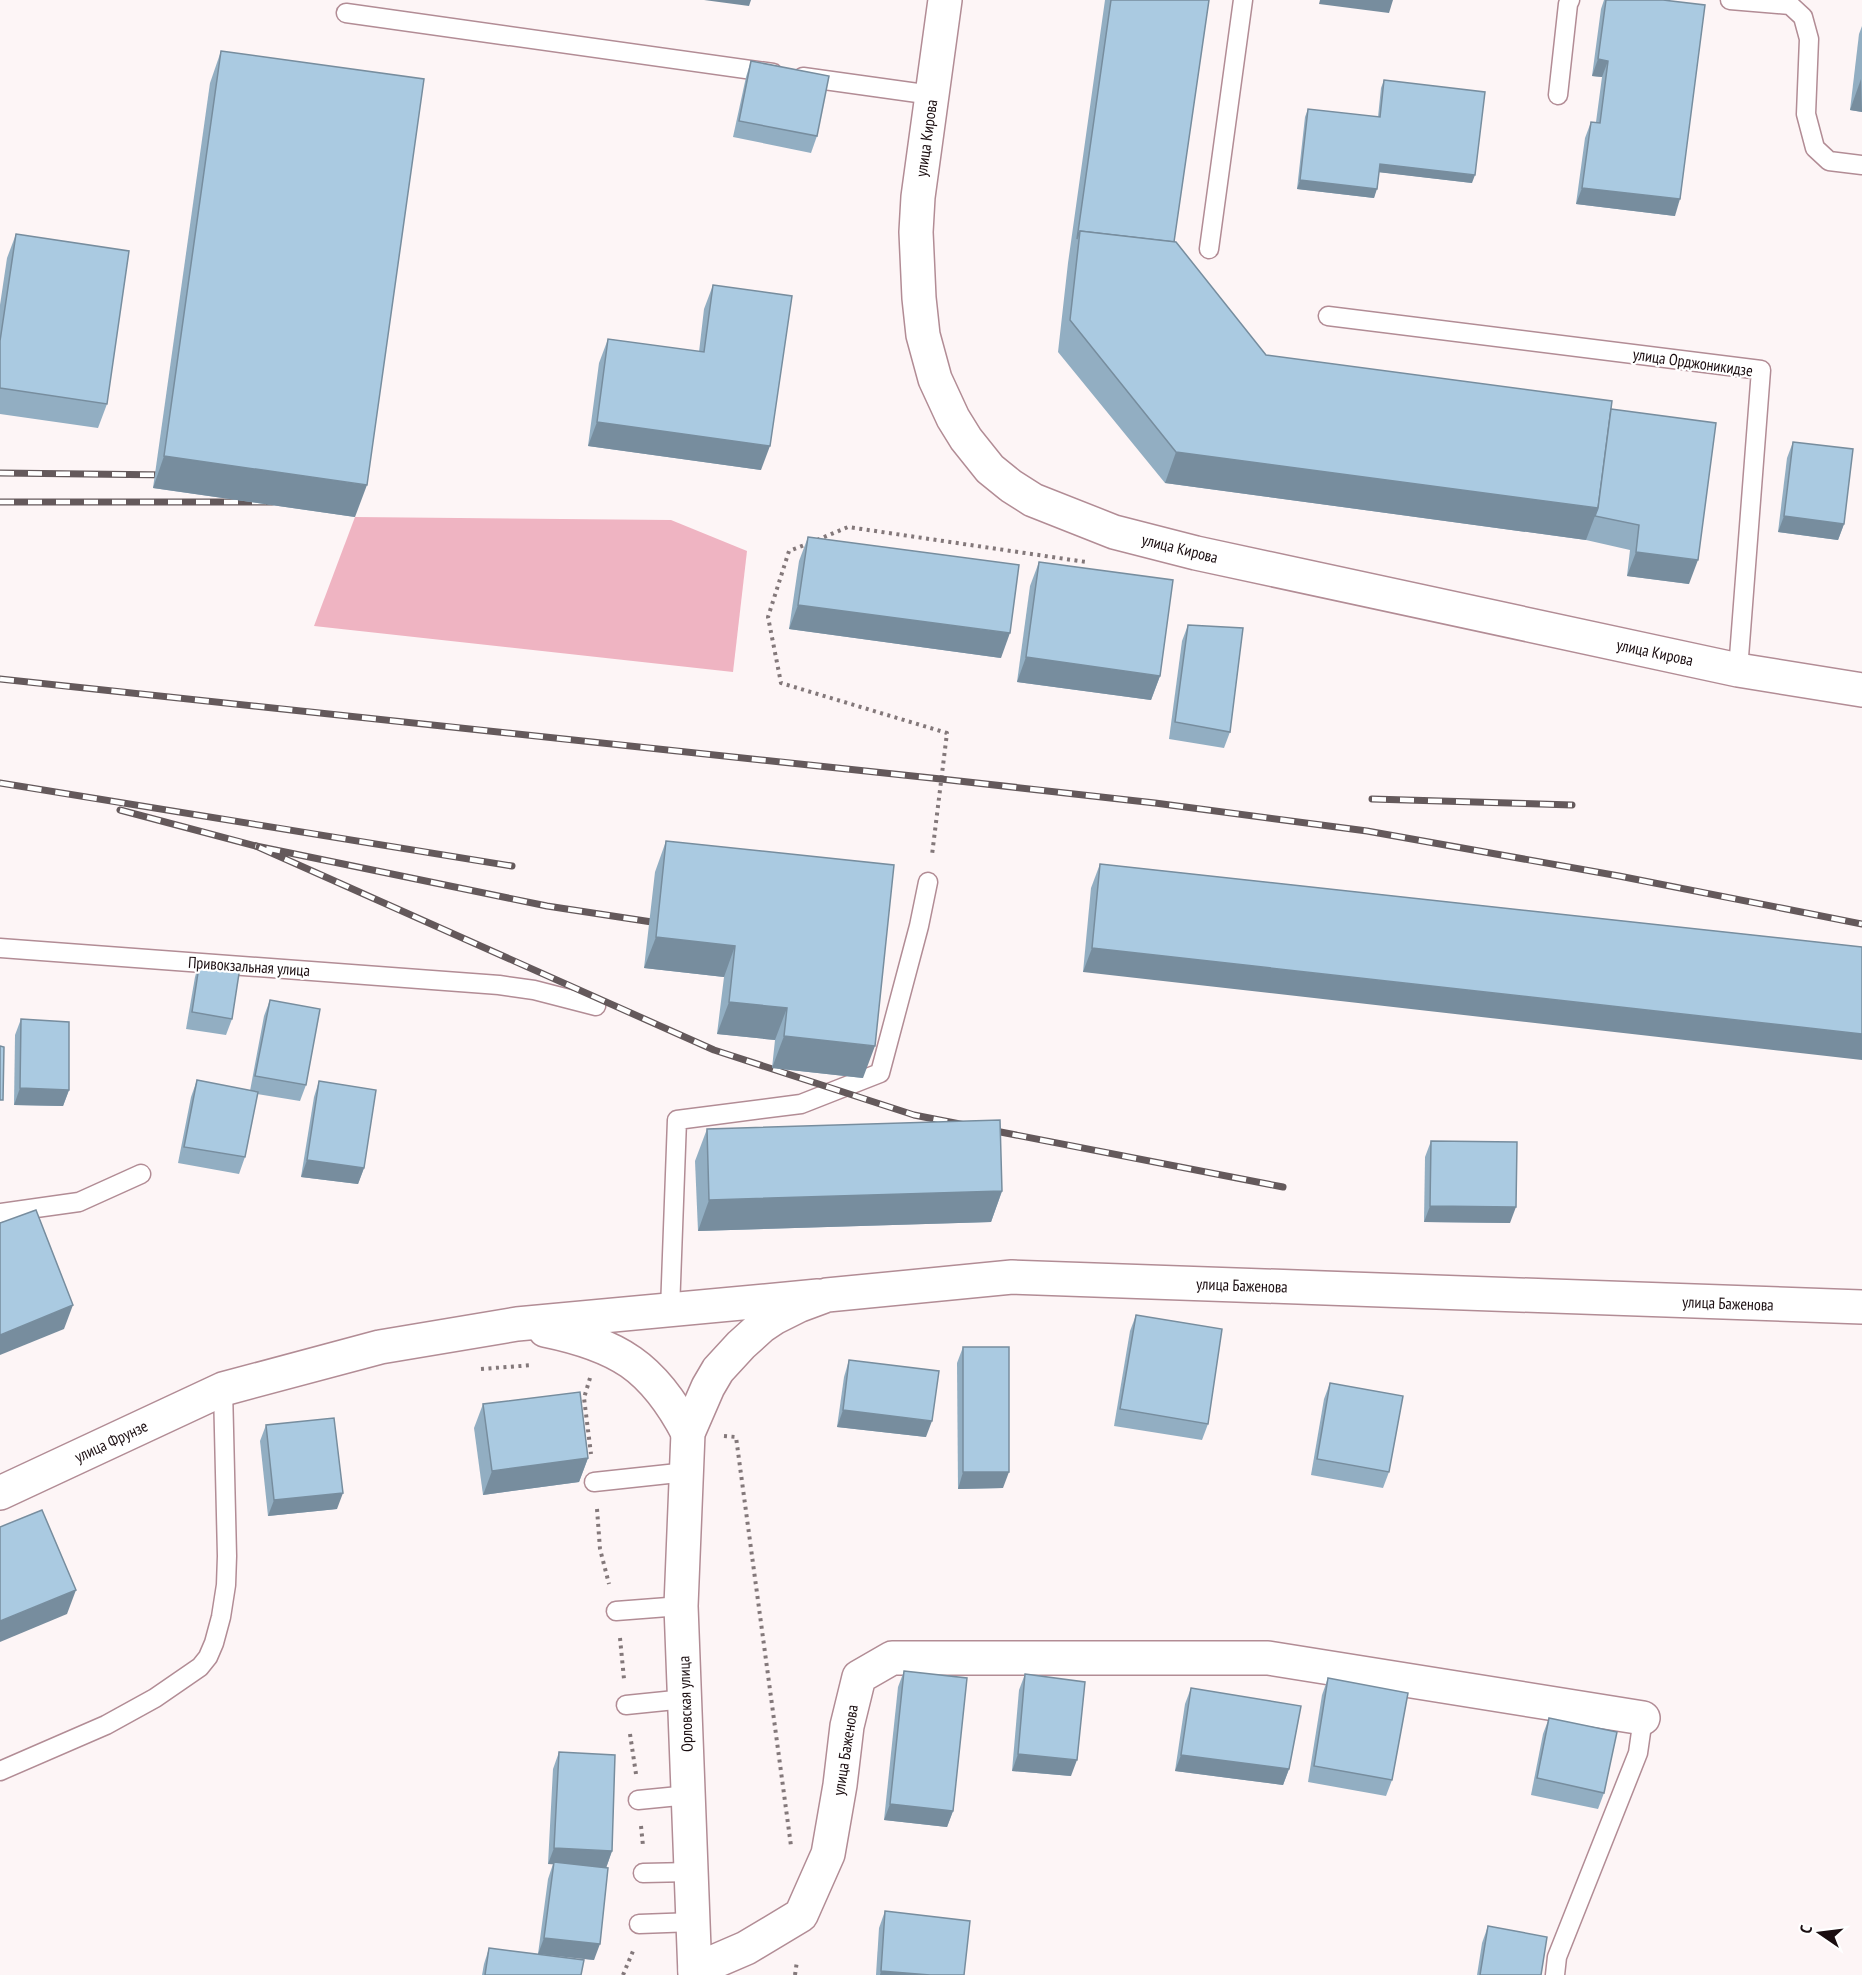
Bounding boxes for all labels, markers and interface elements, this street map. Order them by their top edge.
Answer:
street label: улица Кирова [911,98,941,178]
street label: улица Орджоникидзе [1632,344,1754,380]
street label: улица Кирова [1140,529,1220,567]
street label: улица Кирова [1615,634,1695,670]
street label: Привокзальная улица [187,952,311,980]
street label: улица Баженова [1196,1273,1288,1297]
street label: улица Баженова [1682,1291,1774,1315]
street label: улица Фрунзе [71,1415,151,1467]
street label: Орловская улица [673,1656,697,1752]
street label: улица Баженова [828,1703,862,1797]
north arrow [1790,1903,1850,1963]
text: С [1795,1923,1816,1935]

